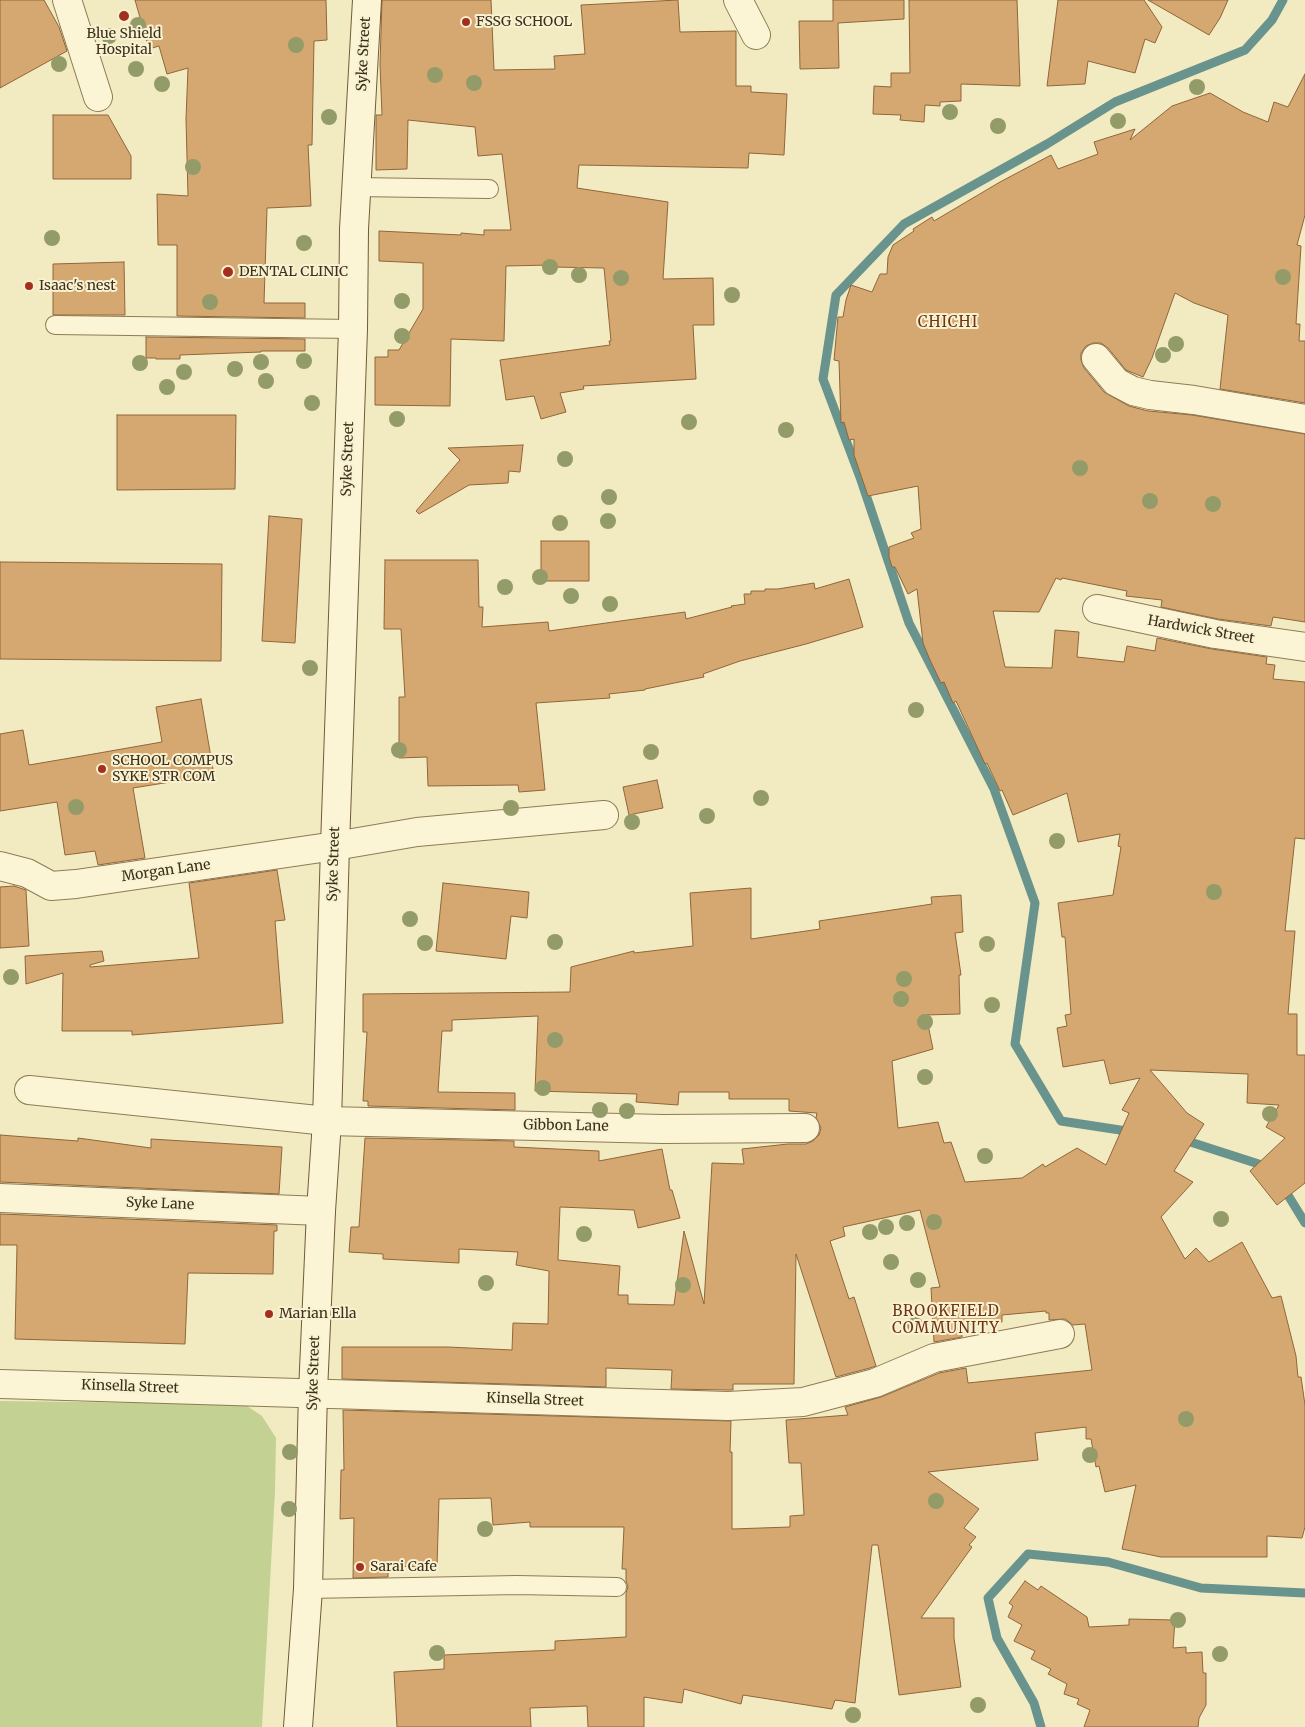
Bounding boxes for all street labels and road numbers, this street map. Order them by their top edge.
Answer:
street label: Syke Street [354,16,374,92]
street label: Syke Street [338,421,358,497]
street label: Hardwick Street [1146,612,1256,648]
street label: Syke Street [324,826,344,902]
street label: Morgan Lane [120,856,212,886]
street label: Gibbon Lane [523,1117,609,1135]
street label: Syke Lane [126,1194,194,1214]
street label: Syke Street [304,1335,324,1411]
street label: Kinsella Street [81,1377,179,1397]
street label: Kinsella Street [486,1390,584,1410]

